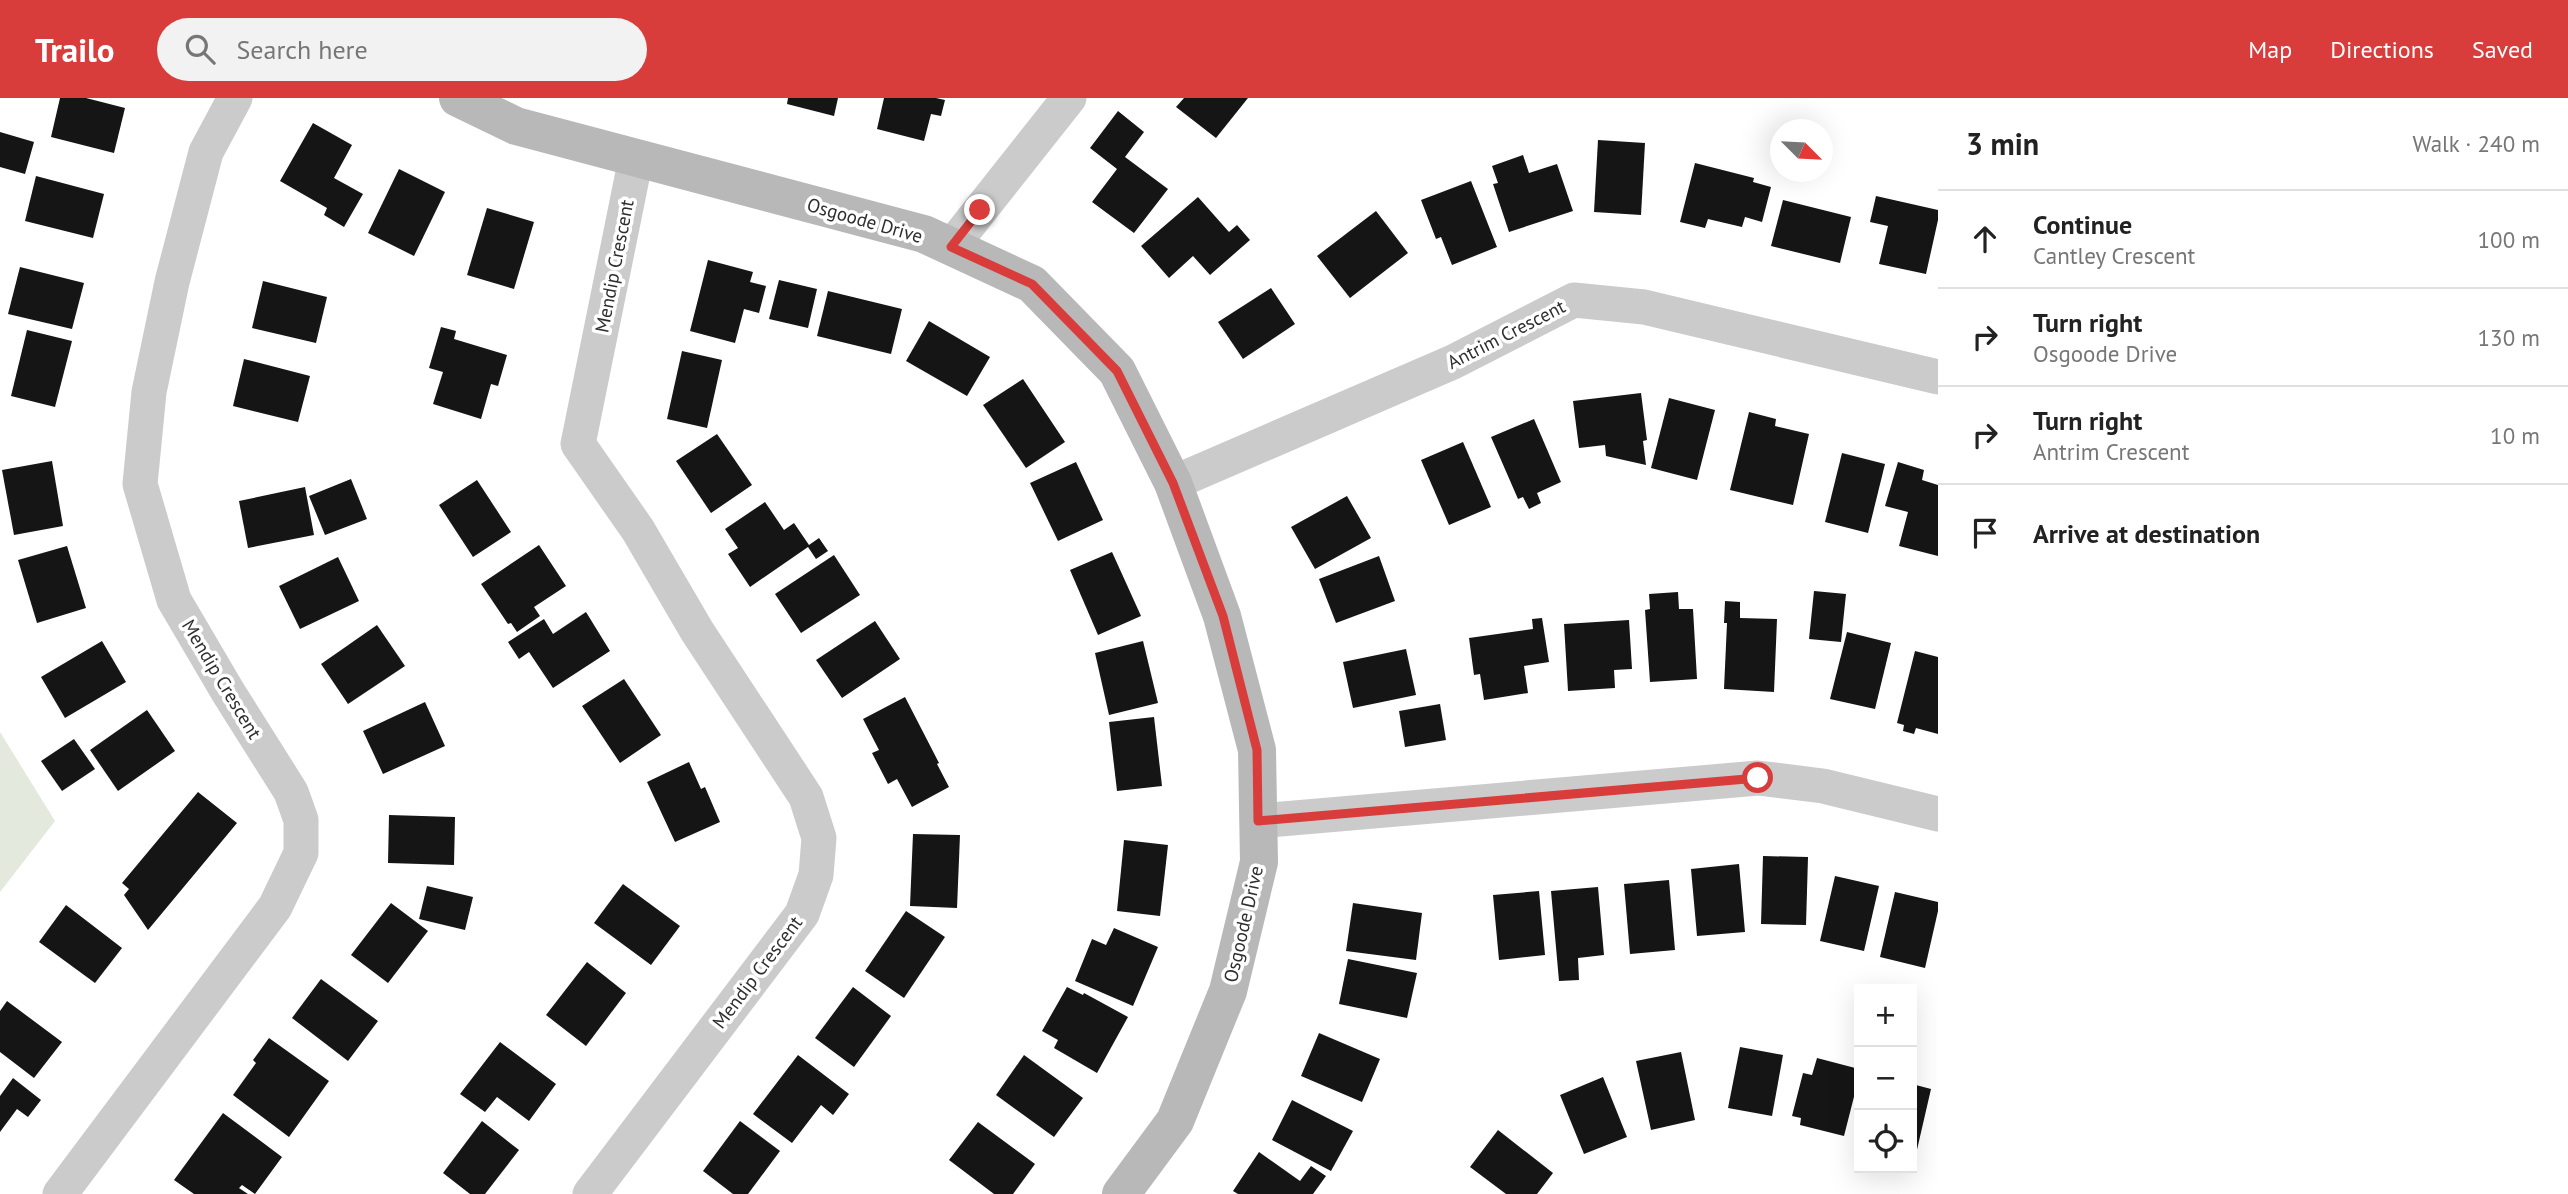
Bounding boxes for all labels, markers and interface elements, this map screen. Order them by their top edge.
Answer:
search box [157,18,647,81]
text: Trailo [35,28,115,71]
icon: search [181,30,219,68]
text: Search here [237,33,368,66]
text: Map [2248,34,2292,65]
text: Directions [2330,34,2434,65]
text: Saved [2472,34,2533,65]
north arrow [1770,119,1833,182]
text: 3 min [1966,124,2039,163]
text: Walk · 240 m [2413,129,2540,158]
street label: Osgoode Drive [804,192,926,248]
route end [964,194,995,225]
street label: Mendip Crescent [589,197,639,335]
text: Continue [2033,208,2132,241]
icon: ahead [1966,220,2004,258]
text: 100 m [2478,225,2540,254]
text: Cantley Crescent [2033,241,2195,270]
street label: Antrim Crescent [1443,294,1570,374]
text: Turn right [2033,306,2142,339]
icon: right [1966,318,2004,356]
text: 130 m [2478,323,2540,352]
text: Osgoode Drive [2033,339,2177,368]
text: Turn right [2033,404,2142,437]
icon: right [1966,416,2004,454]
text: 10 m [2490,421,2540,450]
text: Antrim Crescent [2033,437,2189,466]
icon: arrive [1966,514,2004,552]
text: Arrive at destination [2033,517,2260,550]
street label: Mendip Crescent [177,615,267,744]
route start [1742,762,1773,793]
street label: Osgoode Drive [1218,863,1268,985]
street label: Mendip Crescent [707,910,808,1033]
map controls [1854,984,1917,1173]
button: + [1854,984,1917,1047]
button: − [1854,1047,1917,1110]
button: locate [1854,1110,1917,1173]

